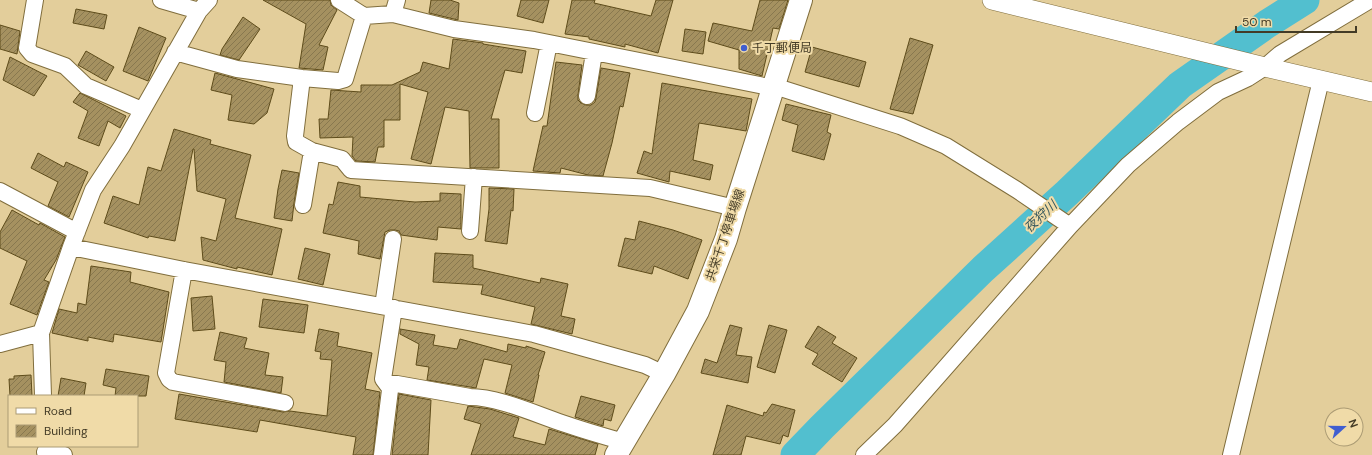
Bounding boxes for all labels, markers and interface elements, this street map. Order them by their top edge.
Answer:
scale bar [1236,8,1356,34]
text: 50 m [1242,14,1271,30]
place label: 千丁郵便局 [752,40,812,56]
marker: 千丁郵便局 [739,43,749,53]
street label: 共栄千丁停車場線 [702,187,748,283]
water label: 夜狩川 [1020,195,1062,236]
legend [8,395,138,447]
text: Road [44,403,72,419]
north arrow [1324,407,1364,447]
text: N [1345,417,1361,430]
text: Building [44,423,88,439]

